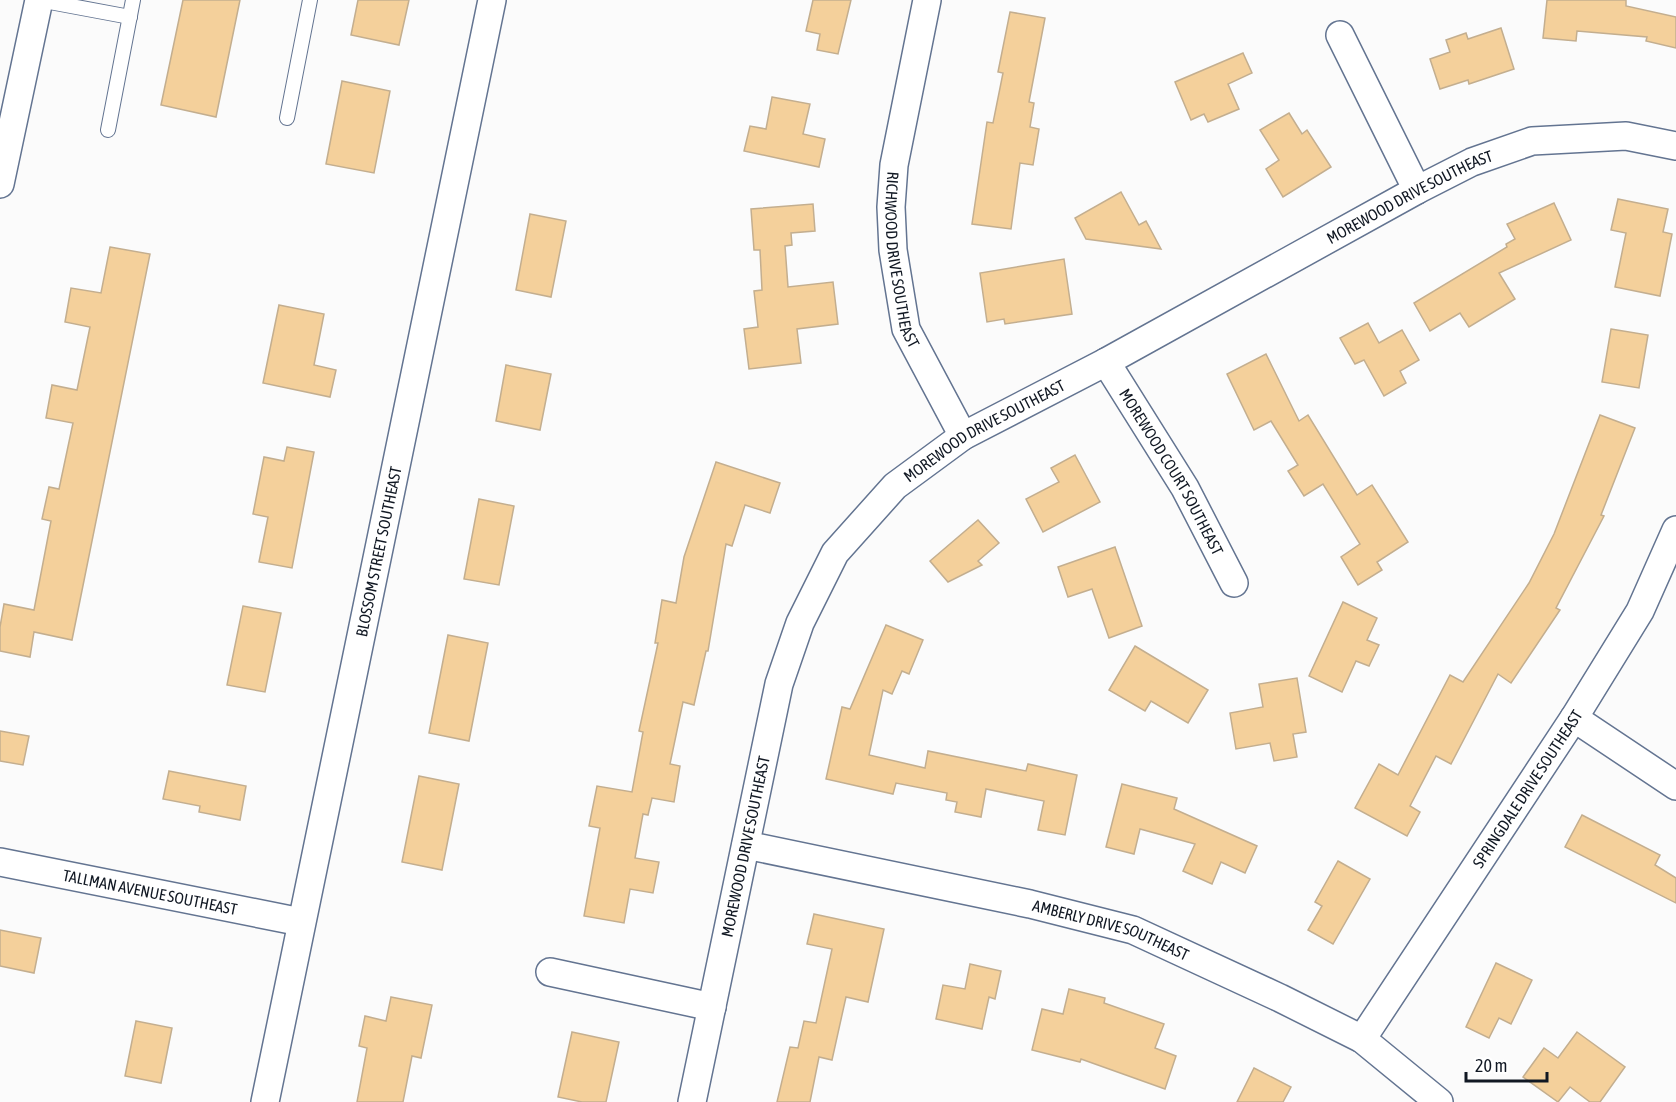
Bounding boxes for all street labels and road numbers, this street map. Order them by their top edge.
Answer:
street label: MOREWOOD DRIVE SOUTHEAST [1324,147,1495,247]
street label: RICHWOOD DRIVE SOUTHEAST [882,171,923,351]
street label: MOREWOOD DRIVE SOUTHEAST [900,376,1068,486]
street label: MOREWOOD COURT SOUTHEAST [1116,385,1227,558]
street label: BLOSSOM STREET SOUTHEAST [352,465,405,638]
street label: SPRINGDALE DRIVE SOUTHEAST [1469,707,1586,871]
street label: MOREWOOD DRIVE SOUTHEAST [718,754,773,939]
street label: TALLMAN AVENUE SOUTHEAST [61,866,239,918]
street label: AMBERLY DRIVE SOUTHEAST [1031,896,1192,964]

